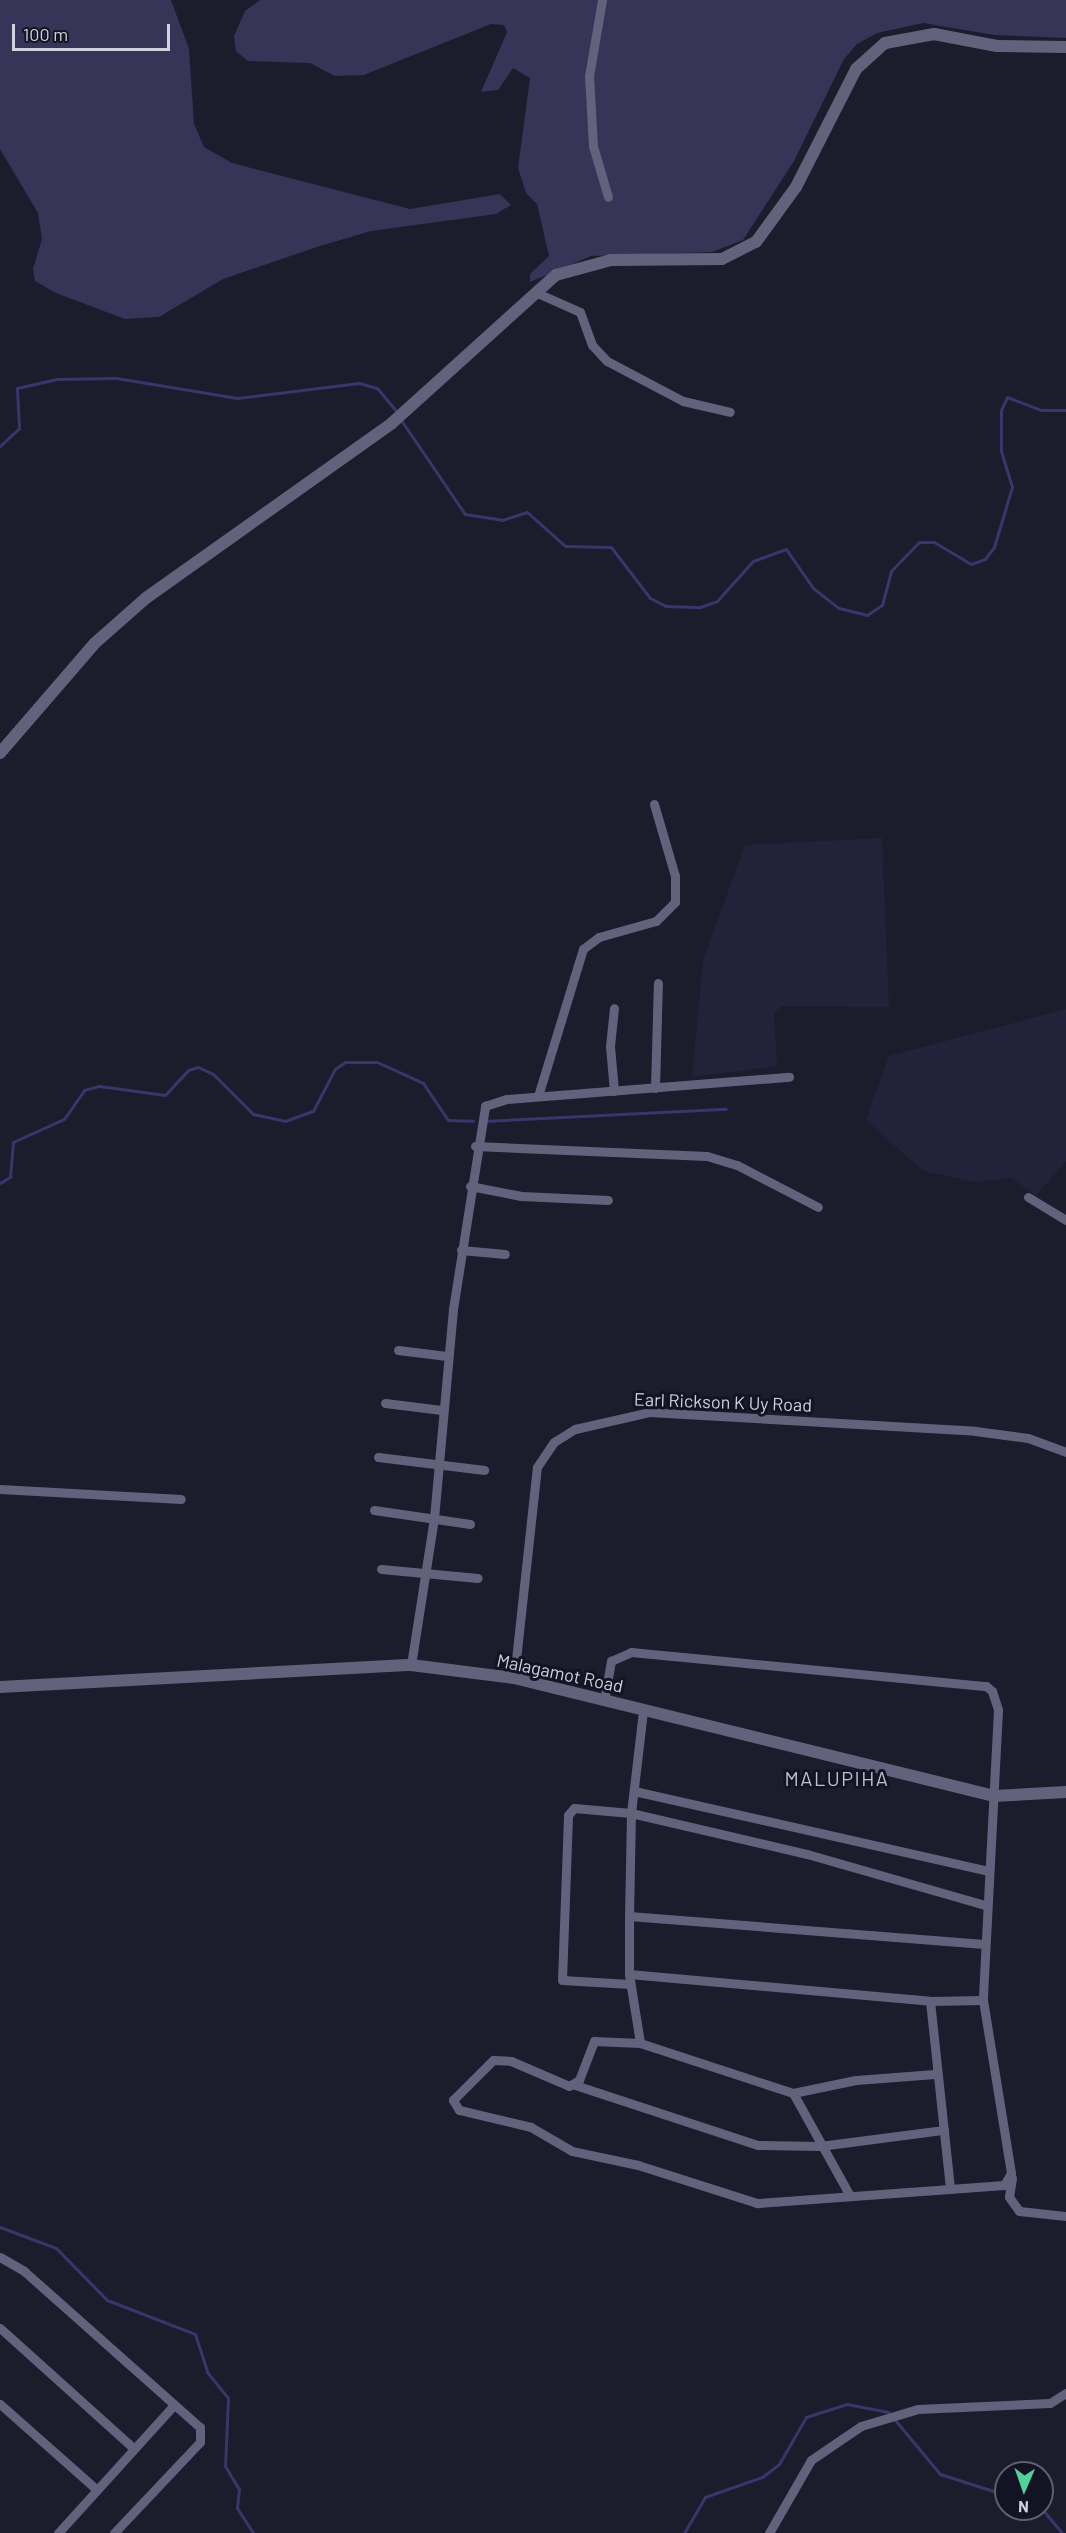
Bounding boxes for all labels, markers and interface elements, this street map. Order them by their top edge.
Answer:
scale bar [15,12,172,50]
text: 100 m [23,23,68,45]
street label: Earl Rickson K Uy Road [634,1388,812,1416]
street label: Malagamot Road [495,1649,625,1697]
district label: MALUPIHA [785,1766,889,1790]
north arrow [994,2461,1054,2521]
text: N [1018,2498,1029,2517]

